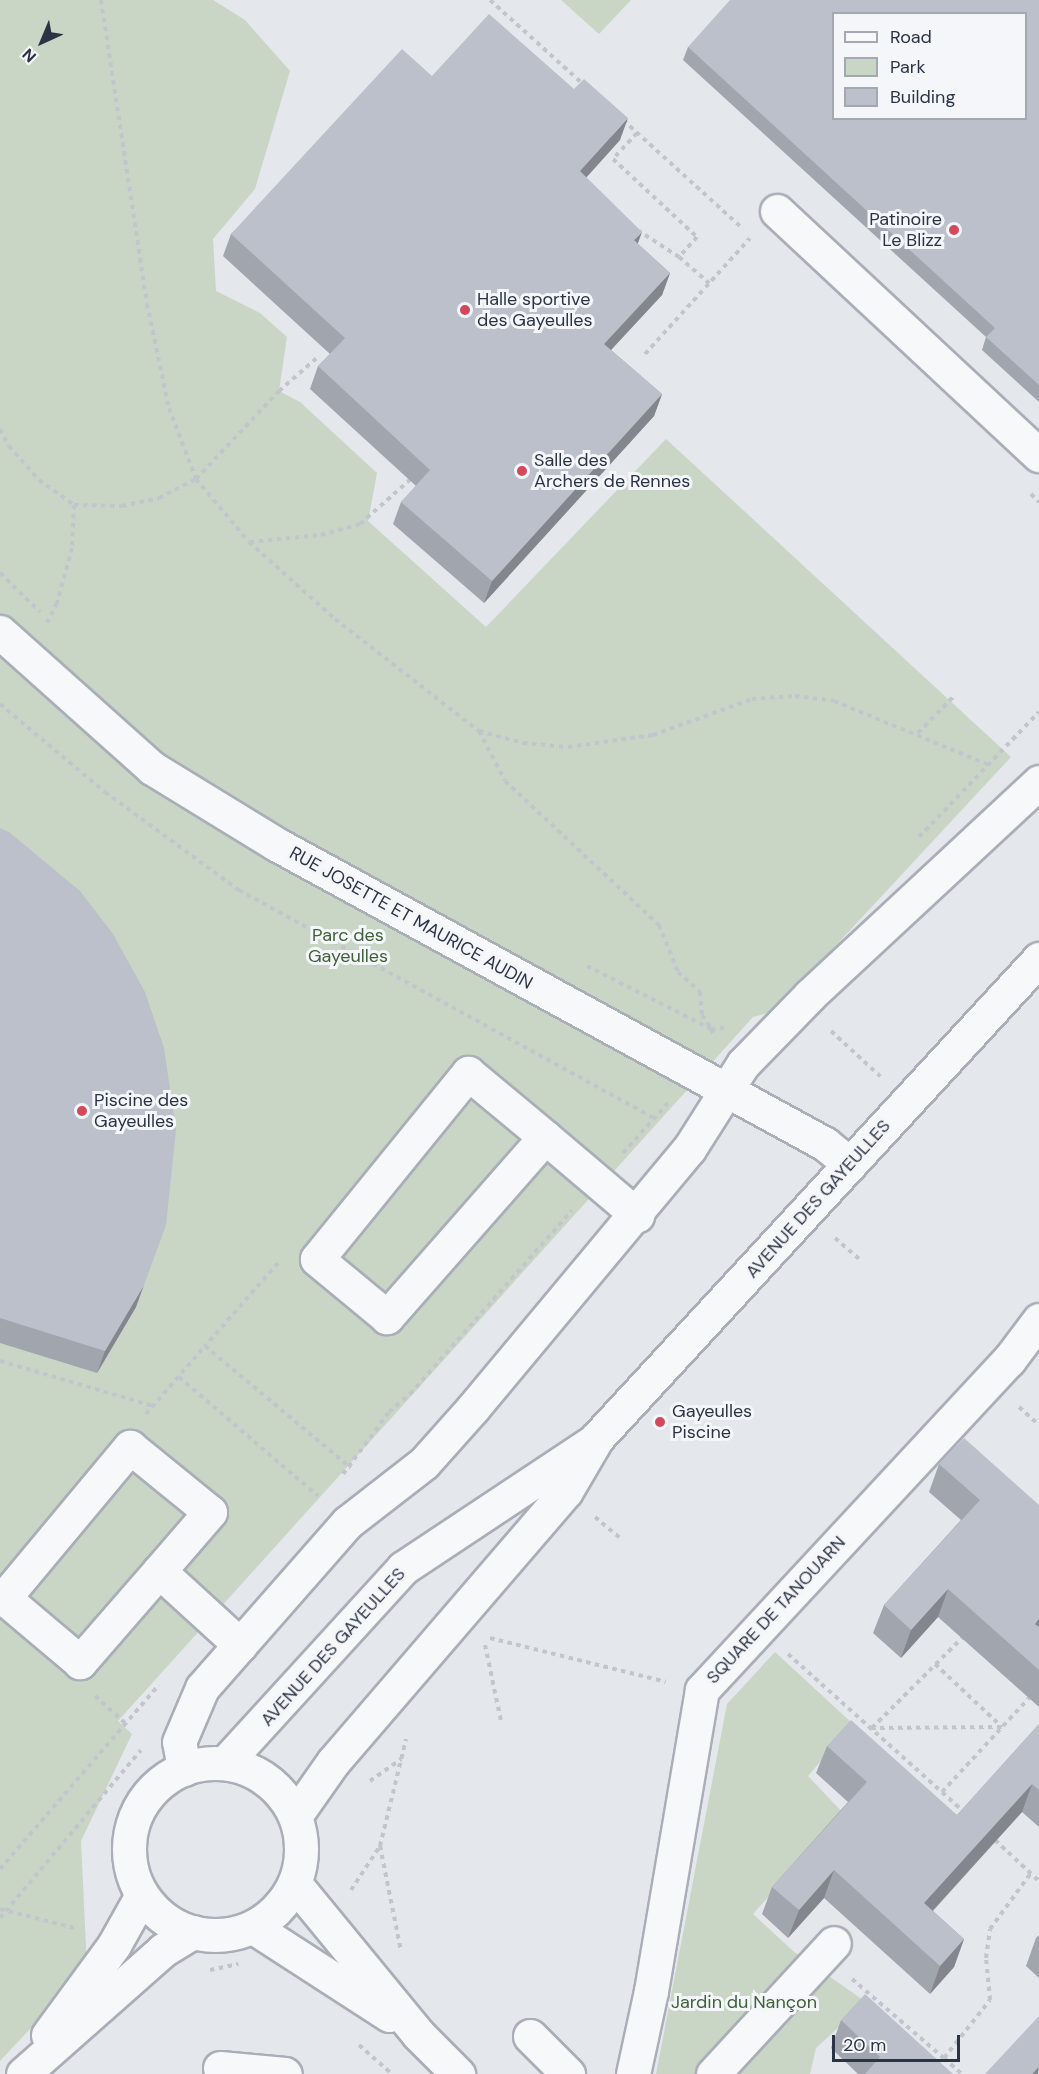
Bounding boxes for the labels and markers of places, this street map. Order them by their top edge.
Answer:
place label: Patinoire Le Blizz [869,209,942,252]
marker: Patinoire Le Blizz [947,223,961,237]
place label: Halle sportive des Gayeulles [477,289,592,332]
marker: Halle sportive des Gayeulles [458,303,472,317]
place label: Salle des Archers de Rennes [534,450,690,492]
marker: Salle des Archers de Rennes [515,464,529,478]
place label: Piscine des Gayeulles [94,1090,188,1132]
marker: Piscine des Gayeulles [75,1104,89,1118]
place label: Gayeulles Piscine [672,1401,752,1444]
marker: Gayeulles Piscine [653,1415,667,1429]

